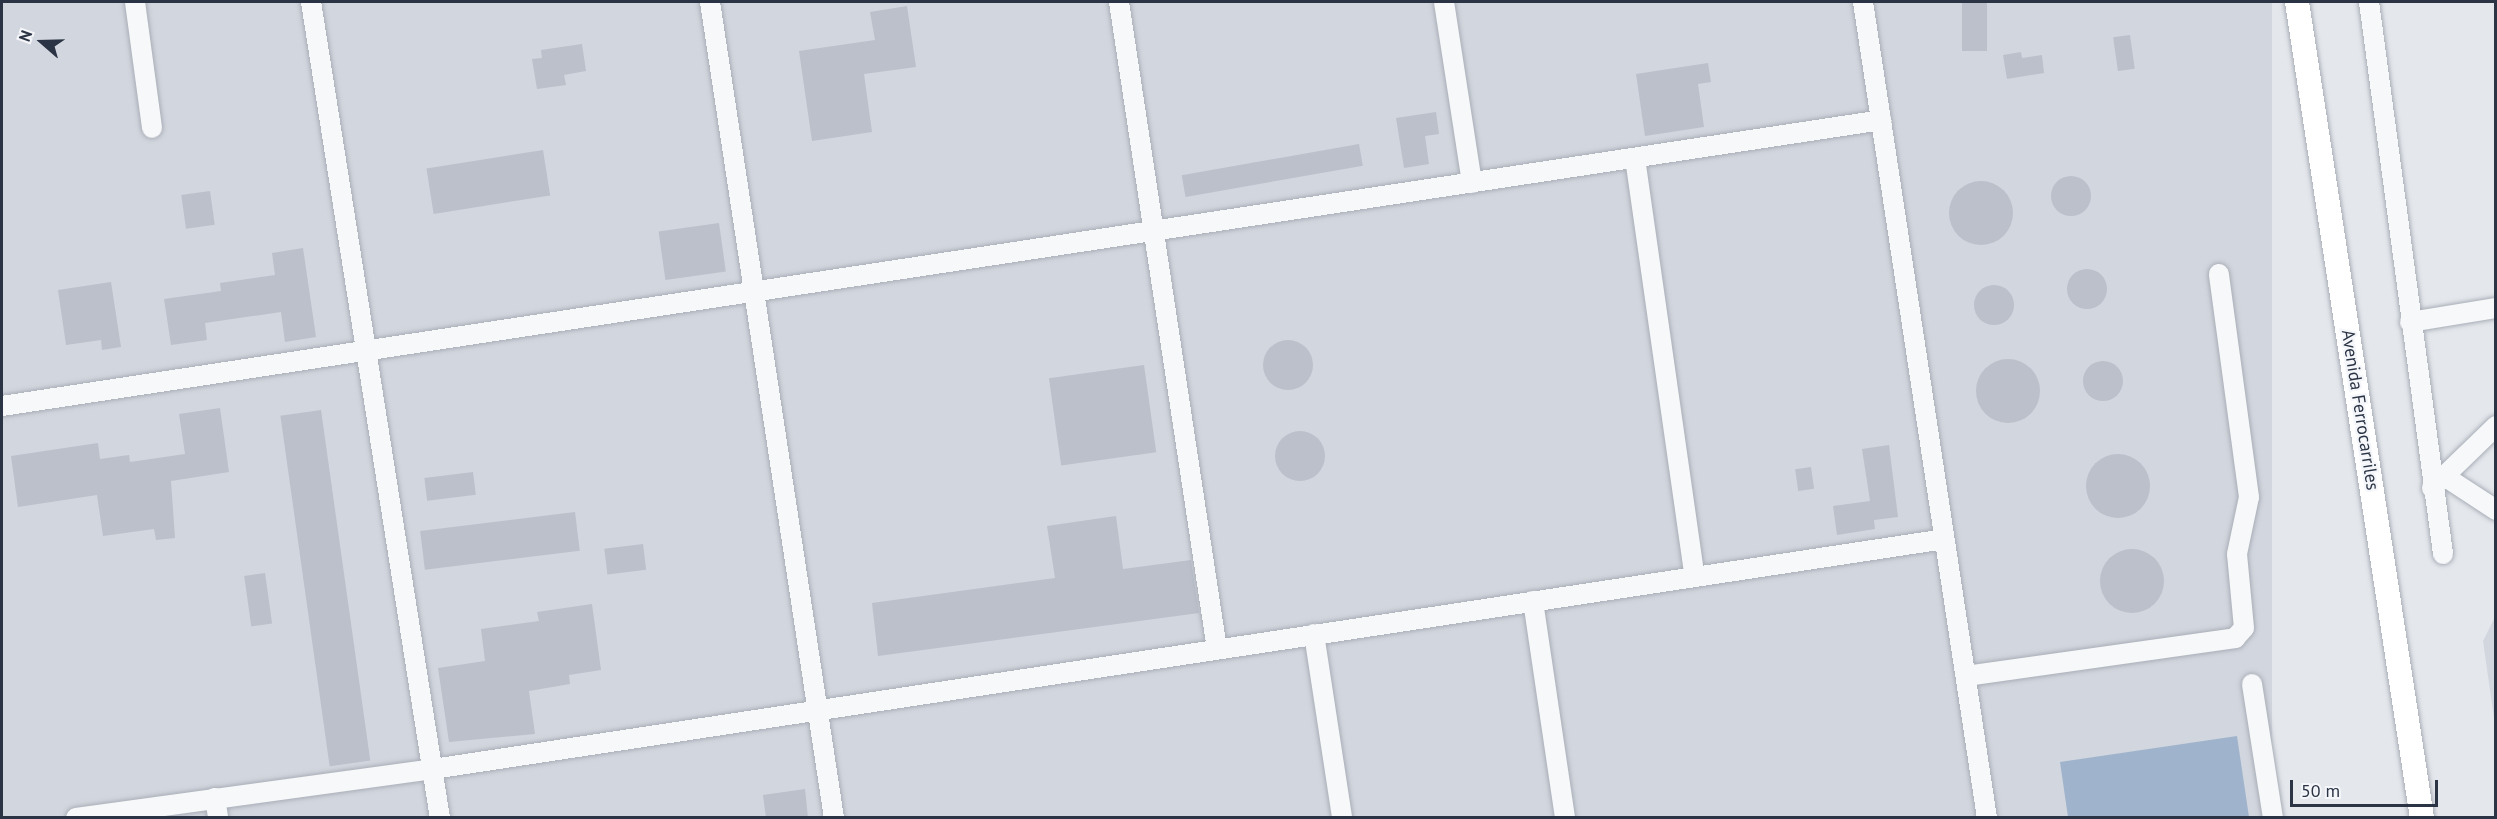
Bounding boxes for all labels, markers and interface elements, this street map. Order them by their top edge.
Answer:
north arrow [12,12,72,72]
text: N [14,27,36,44]
street label: Avenida Ferrocarriles [2337,328,2383,492]
scale bar [2293,768,2442,806]
text: 50 m [2301,779,2340,802]

